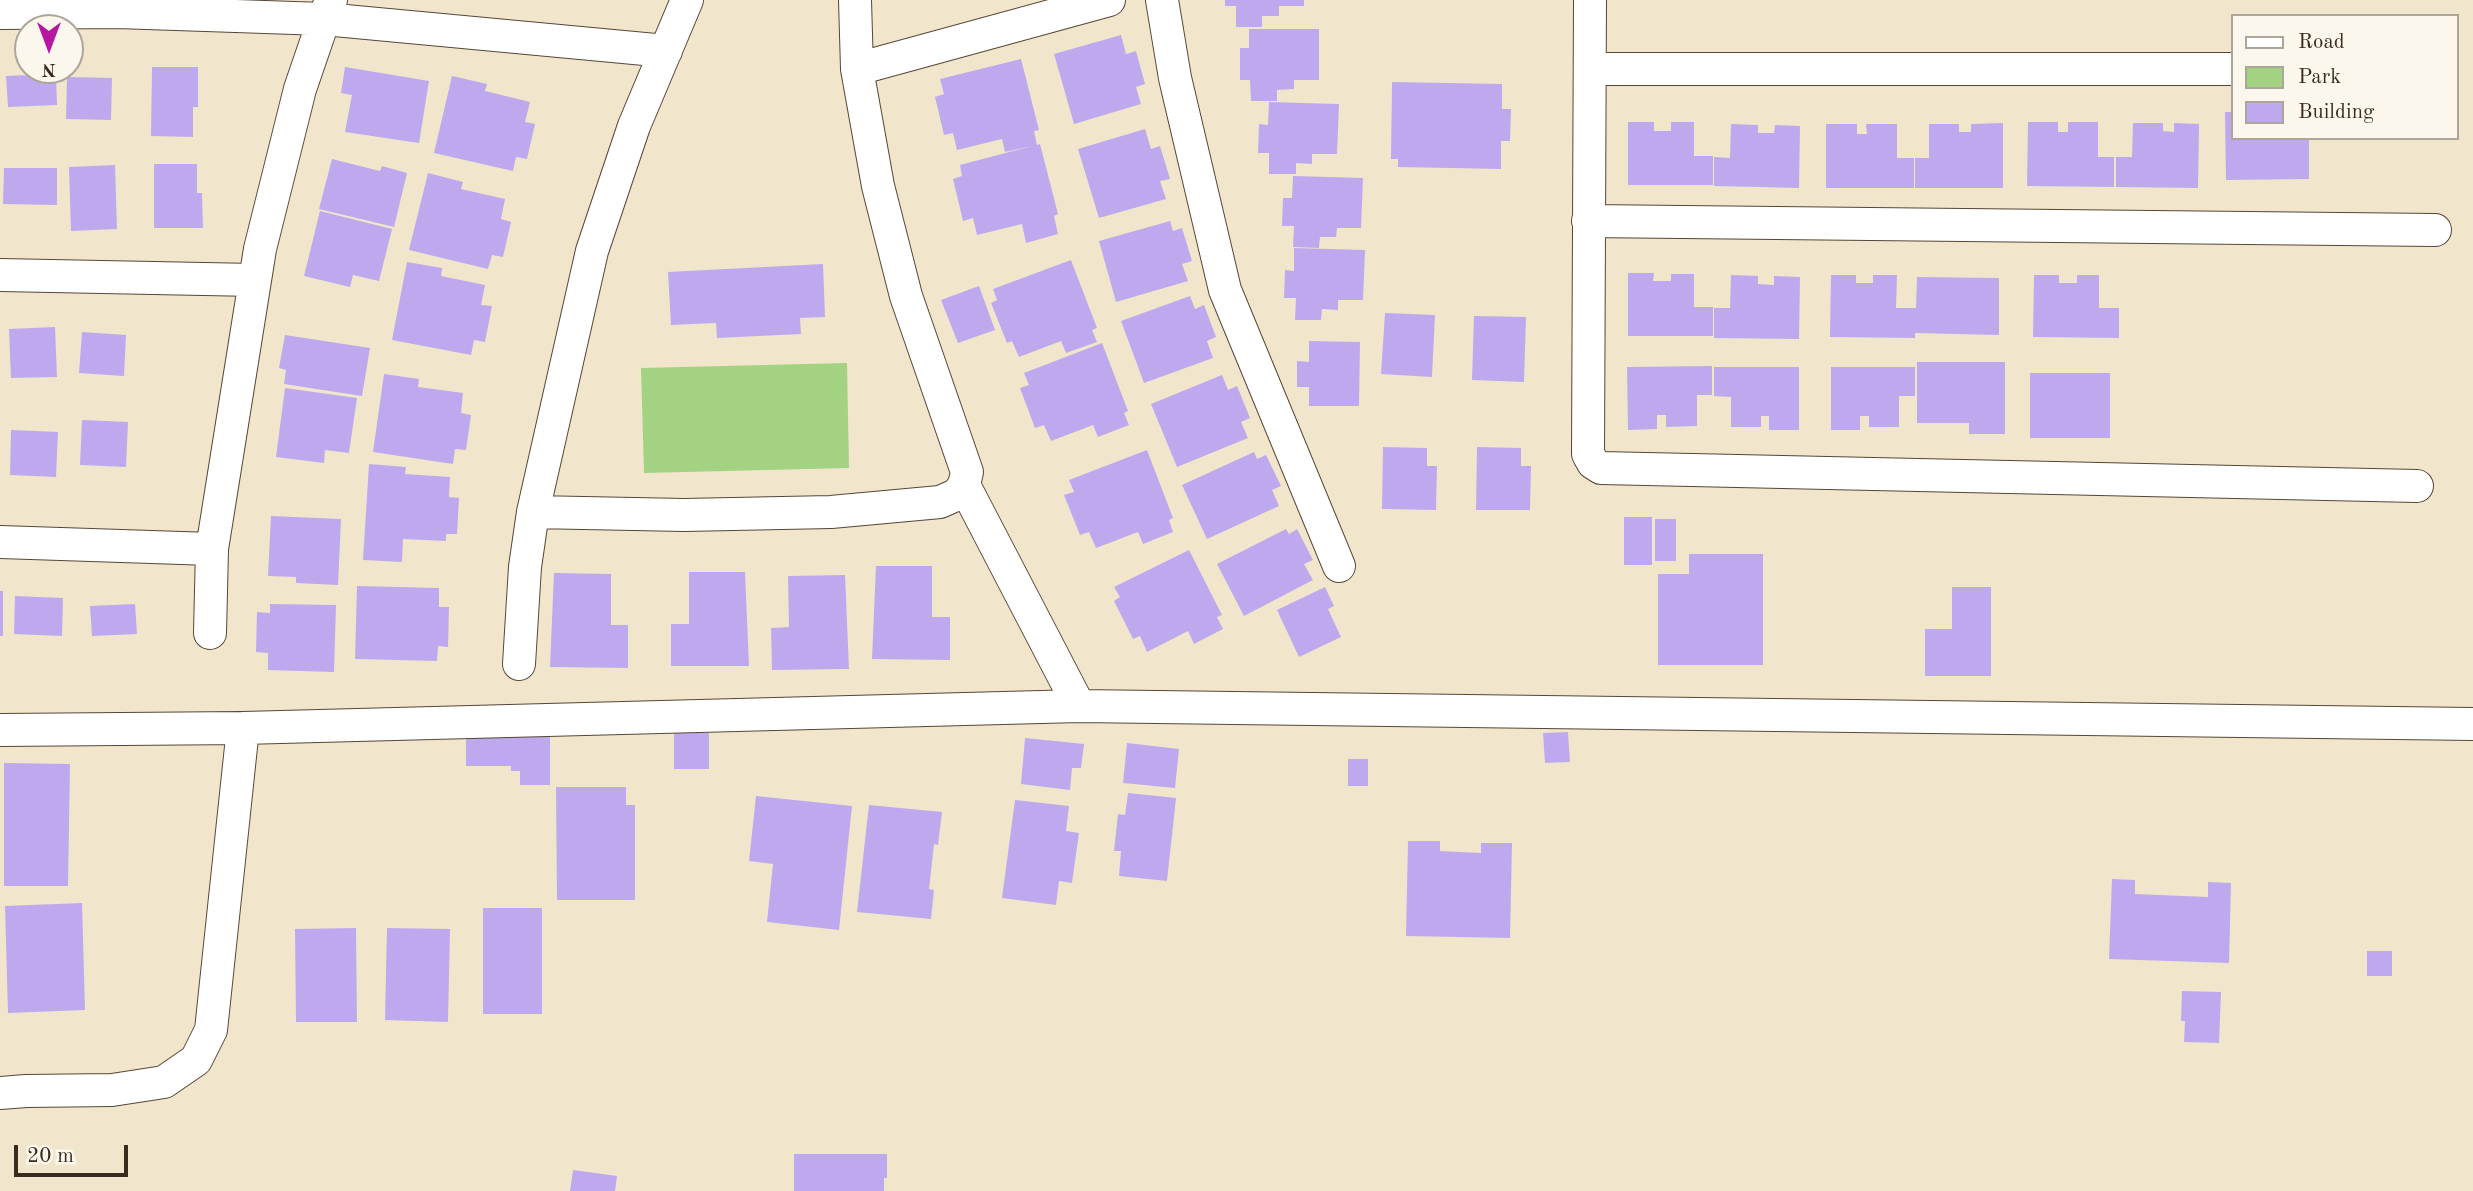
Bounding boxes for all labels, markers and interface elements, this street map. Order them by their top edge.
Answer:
north arrow [14,14,84,84]
legend [2232,14,2459,140]
text: Road [2298,32,2345,53]
text: N [42,59,56,78]
text: Park [2298,67,2341,88]
text: Building [2298,102,2374,123]
scale bar [18,1132,131,1176]
text: 20 m [27,1146,74,1167]

